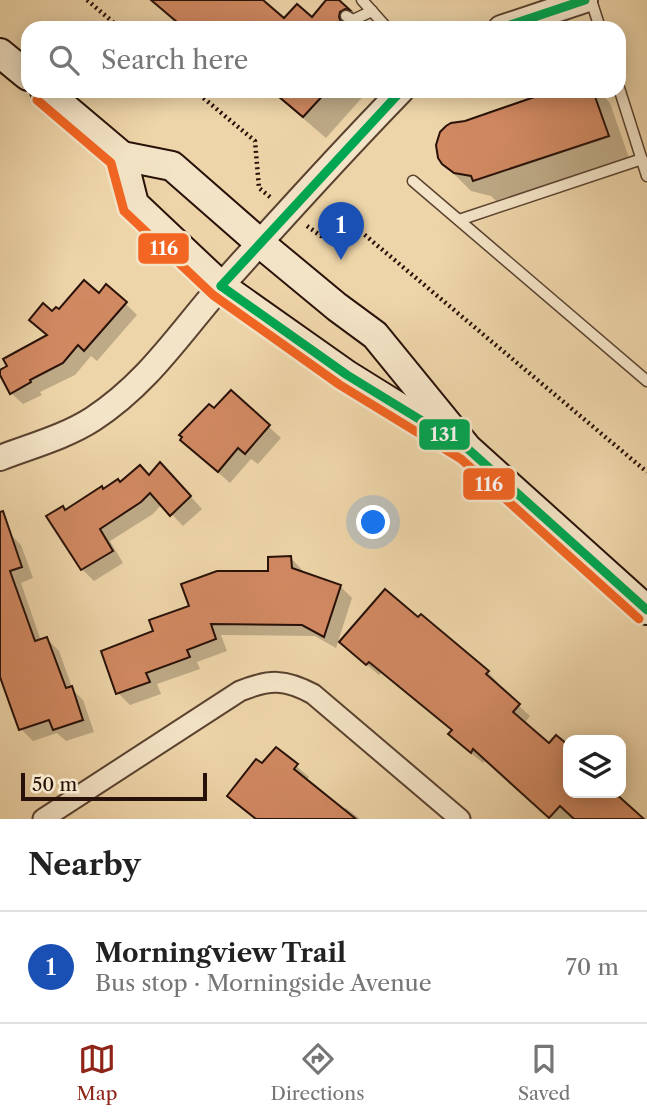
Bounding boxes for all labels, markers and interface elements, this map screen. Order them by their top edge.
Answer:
search box [21,21,626,98]
icon: search [45,41,83,79]
text: Search here [101,44,248,76]
pin: 1 [318,202,364,260]
line badge: 116 [137,232,190,265]
text: 116 [150,237,178,260]
line badge: 131 [418,418,471,451]
text: 131 [430,423,458,446]
line badge: 116 [462,467,516,501]
text: 116 [475,473,503,496]
your location [356,505,390,539]
map controls [563,735,626,798]
button: layers [563,735,626,798]
scale bar [21,770,206,802]
text: 50 m [32,773,77,796]
text: Nearby [28,846,141,883]
text: Morningview Trail [95,937,346,969]
text: 1 [46,953,56,981]
text: 70 m [566,953,619,981]
text: Bus stop · Morningside Avenue [95,969,432,997]
tab: Map [77,1040,117,1105]
tab: Directions [271,1040,364,1105]
tab: Saved [518,1040,570,1105]

